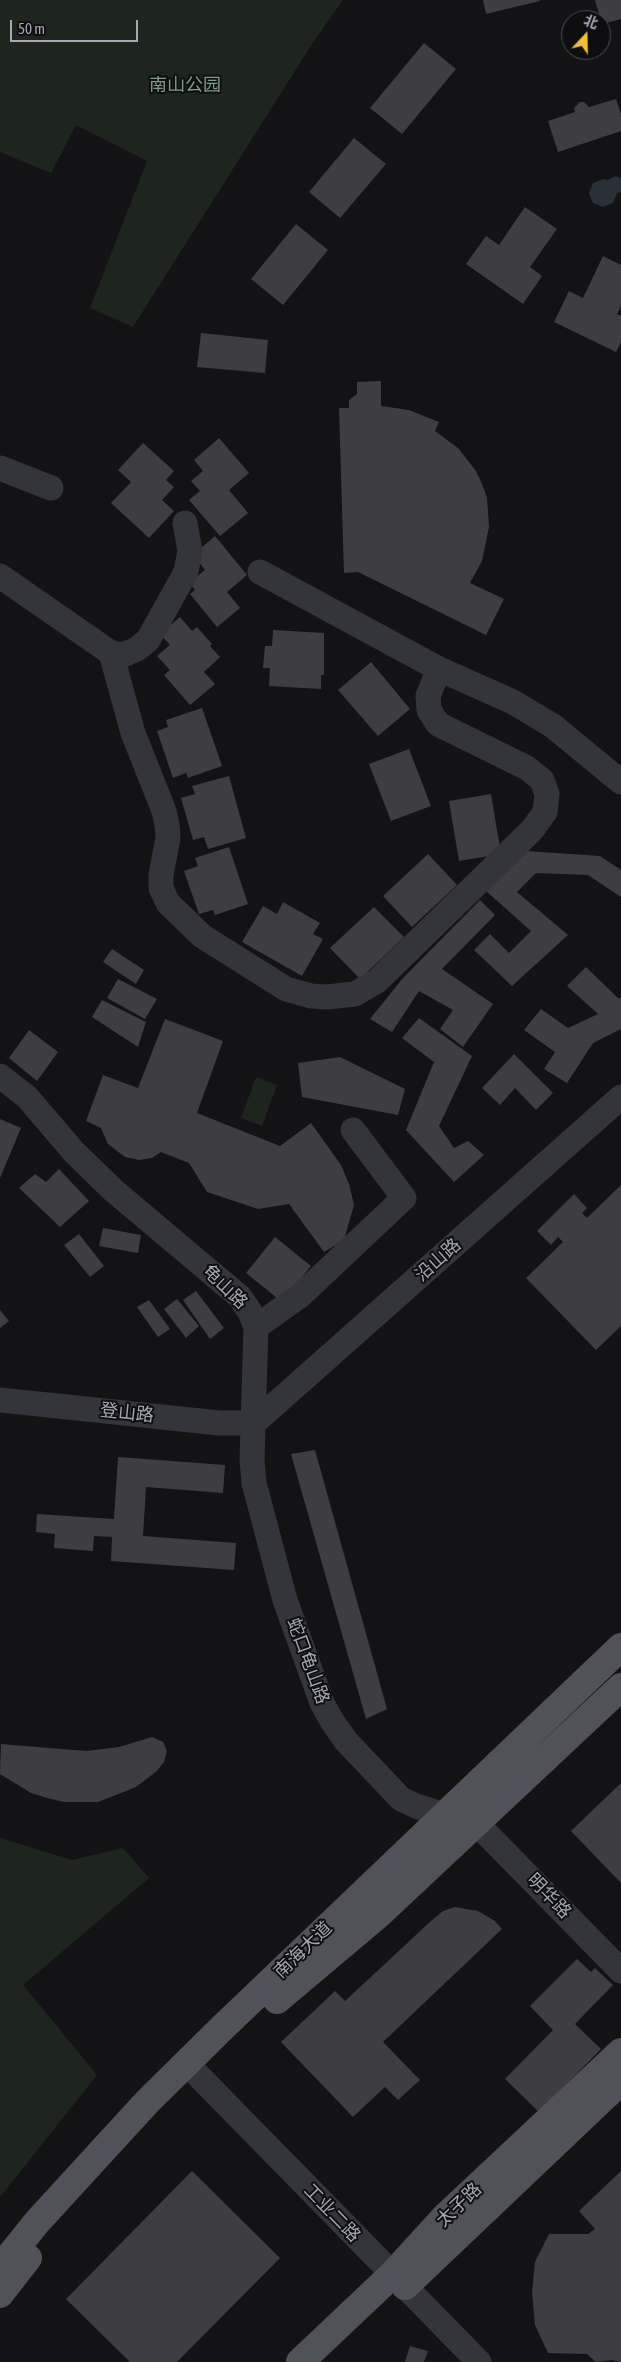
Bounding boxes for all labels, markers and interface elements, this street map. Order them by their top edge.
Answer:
scale bar [12,10,140,42]
north arrow [561,10,611,60]
text: 北 [582,12,600,32]
text: 50 m [18,20,45,37]
park label: 南山公园 [149,74,221,96]
street label: 沿山路 [411,1234,465,1286]
street label: 龟山路 [198,1260,252,1314]
street label: 登山路 [99,1399,155,1427]
street label: 蛇口龟山路 [282,1615,334,1707]
street label: 明华路 [522,1869,576,1923]
street label: 南海大道 [270,1917,336,1983]
street label: 太子路 [432,2178,486,2232]
street label: 工业二路 [299,2180,365,2246]

